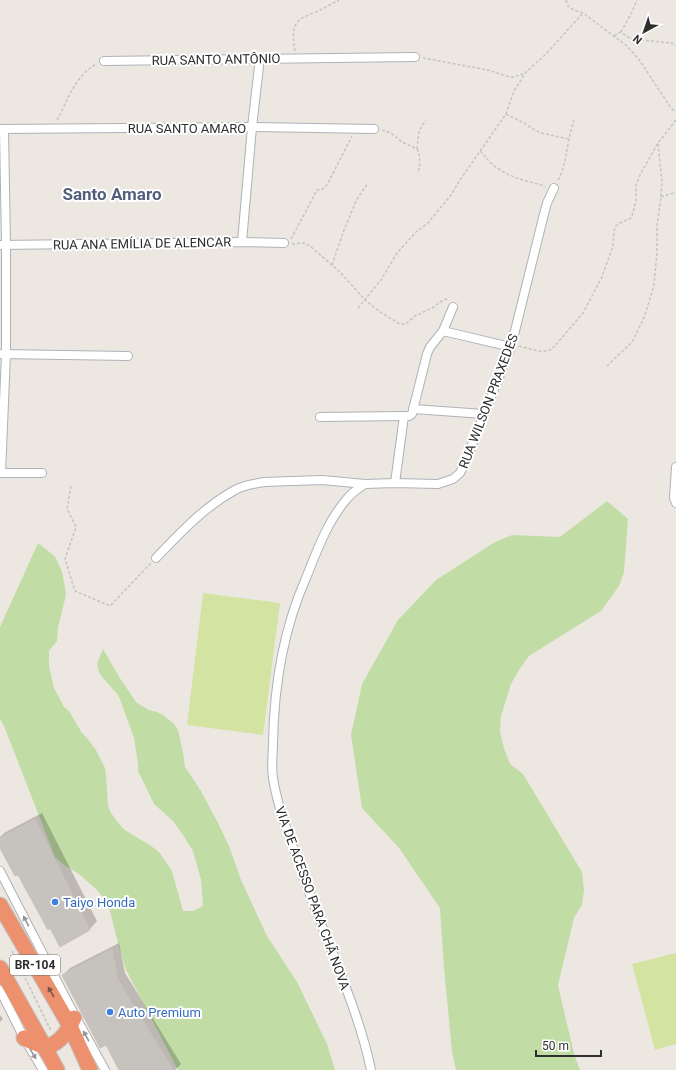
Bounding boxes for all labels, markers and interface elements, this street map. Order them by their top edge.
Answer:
north arrow [624,12,664,52]
text: N [631,32,645,47]
street label: RUA SANTO ANTÔNIO [151,51,281,68]
street label: RUA SANTO AMARO [128,121,246,136]
district label: Santo Amaro [63,184,162,204]
street label: RUA ANA EMÍLIA DE ALENCAR [53,234,231,253]
street label: RUA WILSON PRAXEDES [456,331,521,471]
street label: VIA DE ACESSO PARA CHÃ NOVA [272,804,354,992]
place label: Taiyo Honda [63,895,135,910]
marker: Taiyo Honda [50,897,60,907]
one-way arrow [22,915,29,926]
road number: BR-104 [10,955,60,975]
one-way arrow [47,987,54,998]
place label: Auto Premium [118,1005,201,1020]
marker: Auto Premium [105,1007,115,1017]
one-way arrow [83,1030,89,1042]
scale bar [536,1032,601,1058]
text: 50 m [542,1039,569,1053]
one-way arrow [30,1048,37,1060]

